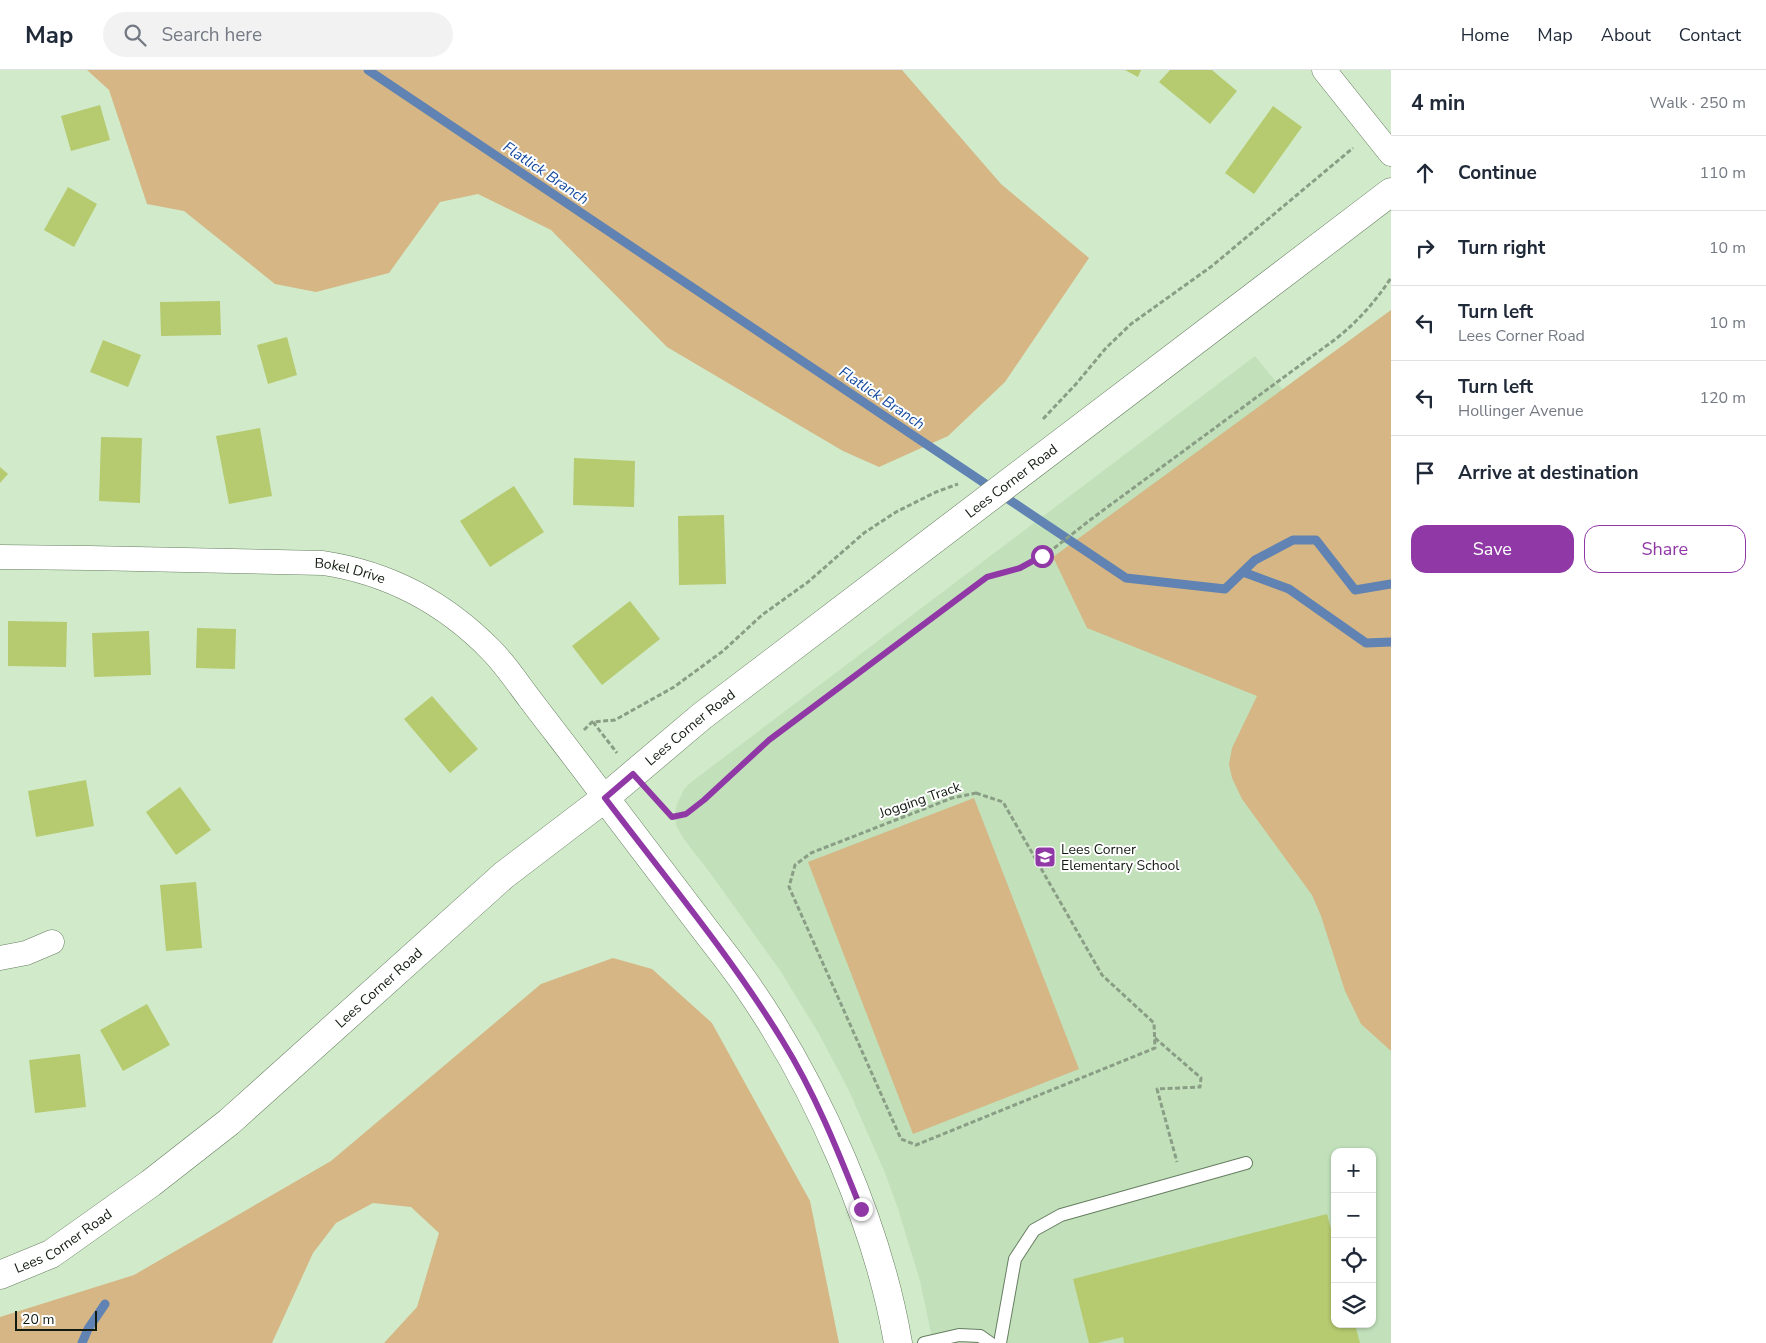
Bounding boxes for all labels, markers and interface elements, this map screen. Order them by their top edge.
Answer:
search box [103,12,453,57]
text: Map [25,19,73,51]
icon: search [121,21,149,49]
text: Search here [161,22,262,48]
text: Home [1461,23,1509,47]
text: Map [1537,23,1573,47]
text: About [1601,23,1651,47]
text: Contact [1679,23,1741,47]
text: 4 min [1411,89,1465,117]
text: Walk · 250 m [1650,92,1746,114]
water label: Flatlick Branch [499,137,593,209]
icon: ahead [1411,159,1439,187]
text: Continue [1458,160,1537,186]
text: 110 m [1699,162,1746,184]
icon: right [1411,234,1439,262]
text: Turn right [1458,235,1545,261]
text: 10 m [1709,237,1746,259]
text: Turn left [1458,299,1533,325]
icon: left [1411,309,1439,337]
text: 10 m [1709,312,1746,334]
text: Lees Corner Road [1458,325,1585,347]
water label: Flatlick Branch [835,362,929,434]
text: Turn left [1458,374,1533,400]
icon: left [1411,384,1439,412]
text: 120 m [1699,387,1746,409]
text: Hollinger Avenue [1458,400,1584,422]
street label: Lees Corner Road [961,440,1061,522]
icon: arrive [1411,459,1439,487]
text: Arrive at destination [1458,460,1639,486]
button: Save [1411,525,1574,573]
button: Share [1584,525,1746,573]
route start [1031,545,1054,568]
street label: Bokel Drive [314,553,388,588]
street label: Lees Corner Road [641,685,739,770]
street label: Jogging Track [876,777,964,823]
place label: Lees Corner Elementary School [1061,840,1180,875]
school or university icon: Lees Corner Elementary School [1033,845,1057,869]
street label: Lees Corner Road [331,943,426,1032]
map controls [1331,1148,1376,1328]
button: + [1331,1148,1376,1193]
button: − [1331,1193,1376,1238]
route end [850,1198,873,1221]
street label: Lees Corner Road [12,1204,116,1278]
button: locate [1331,1238,1376,1283]
button: layers [1331,1283,1376,1328]
scale bar [15,1308,98,1331]
text: 20 m [22,1310,54,1329]

